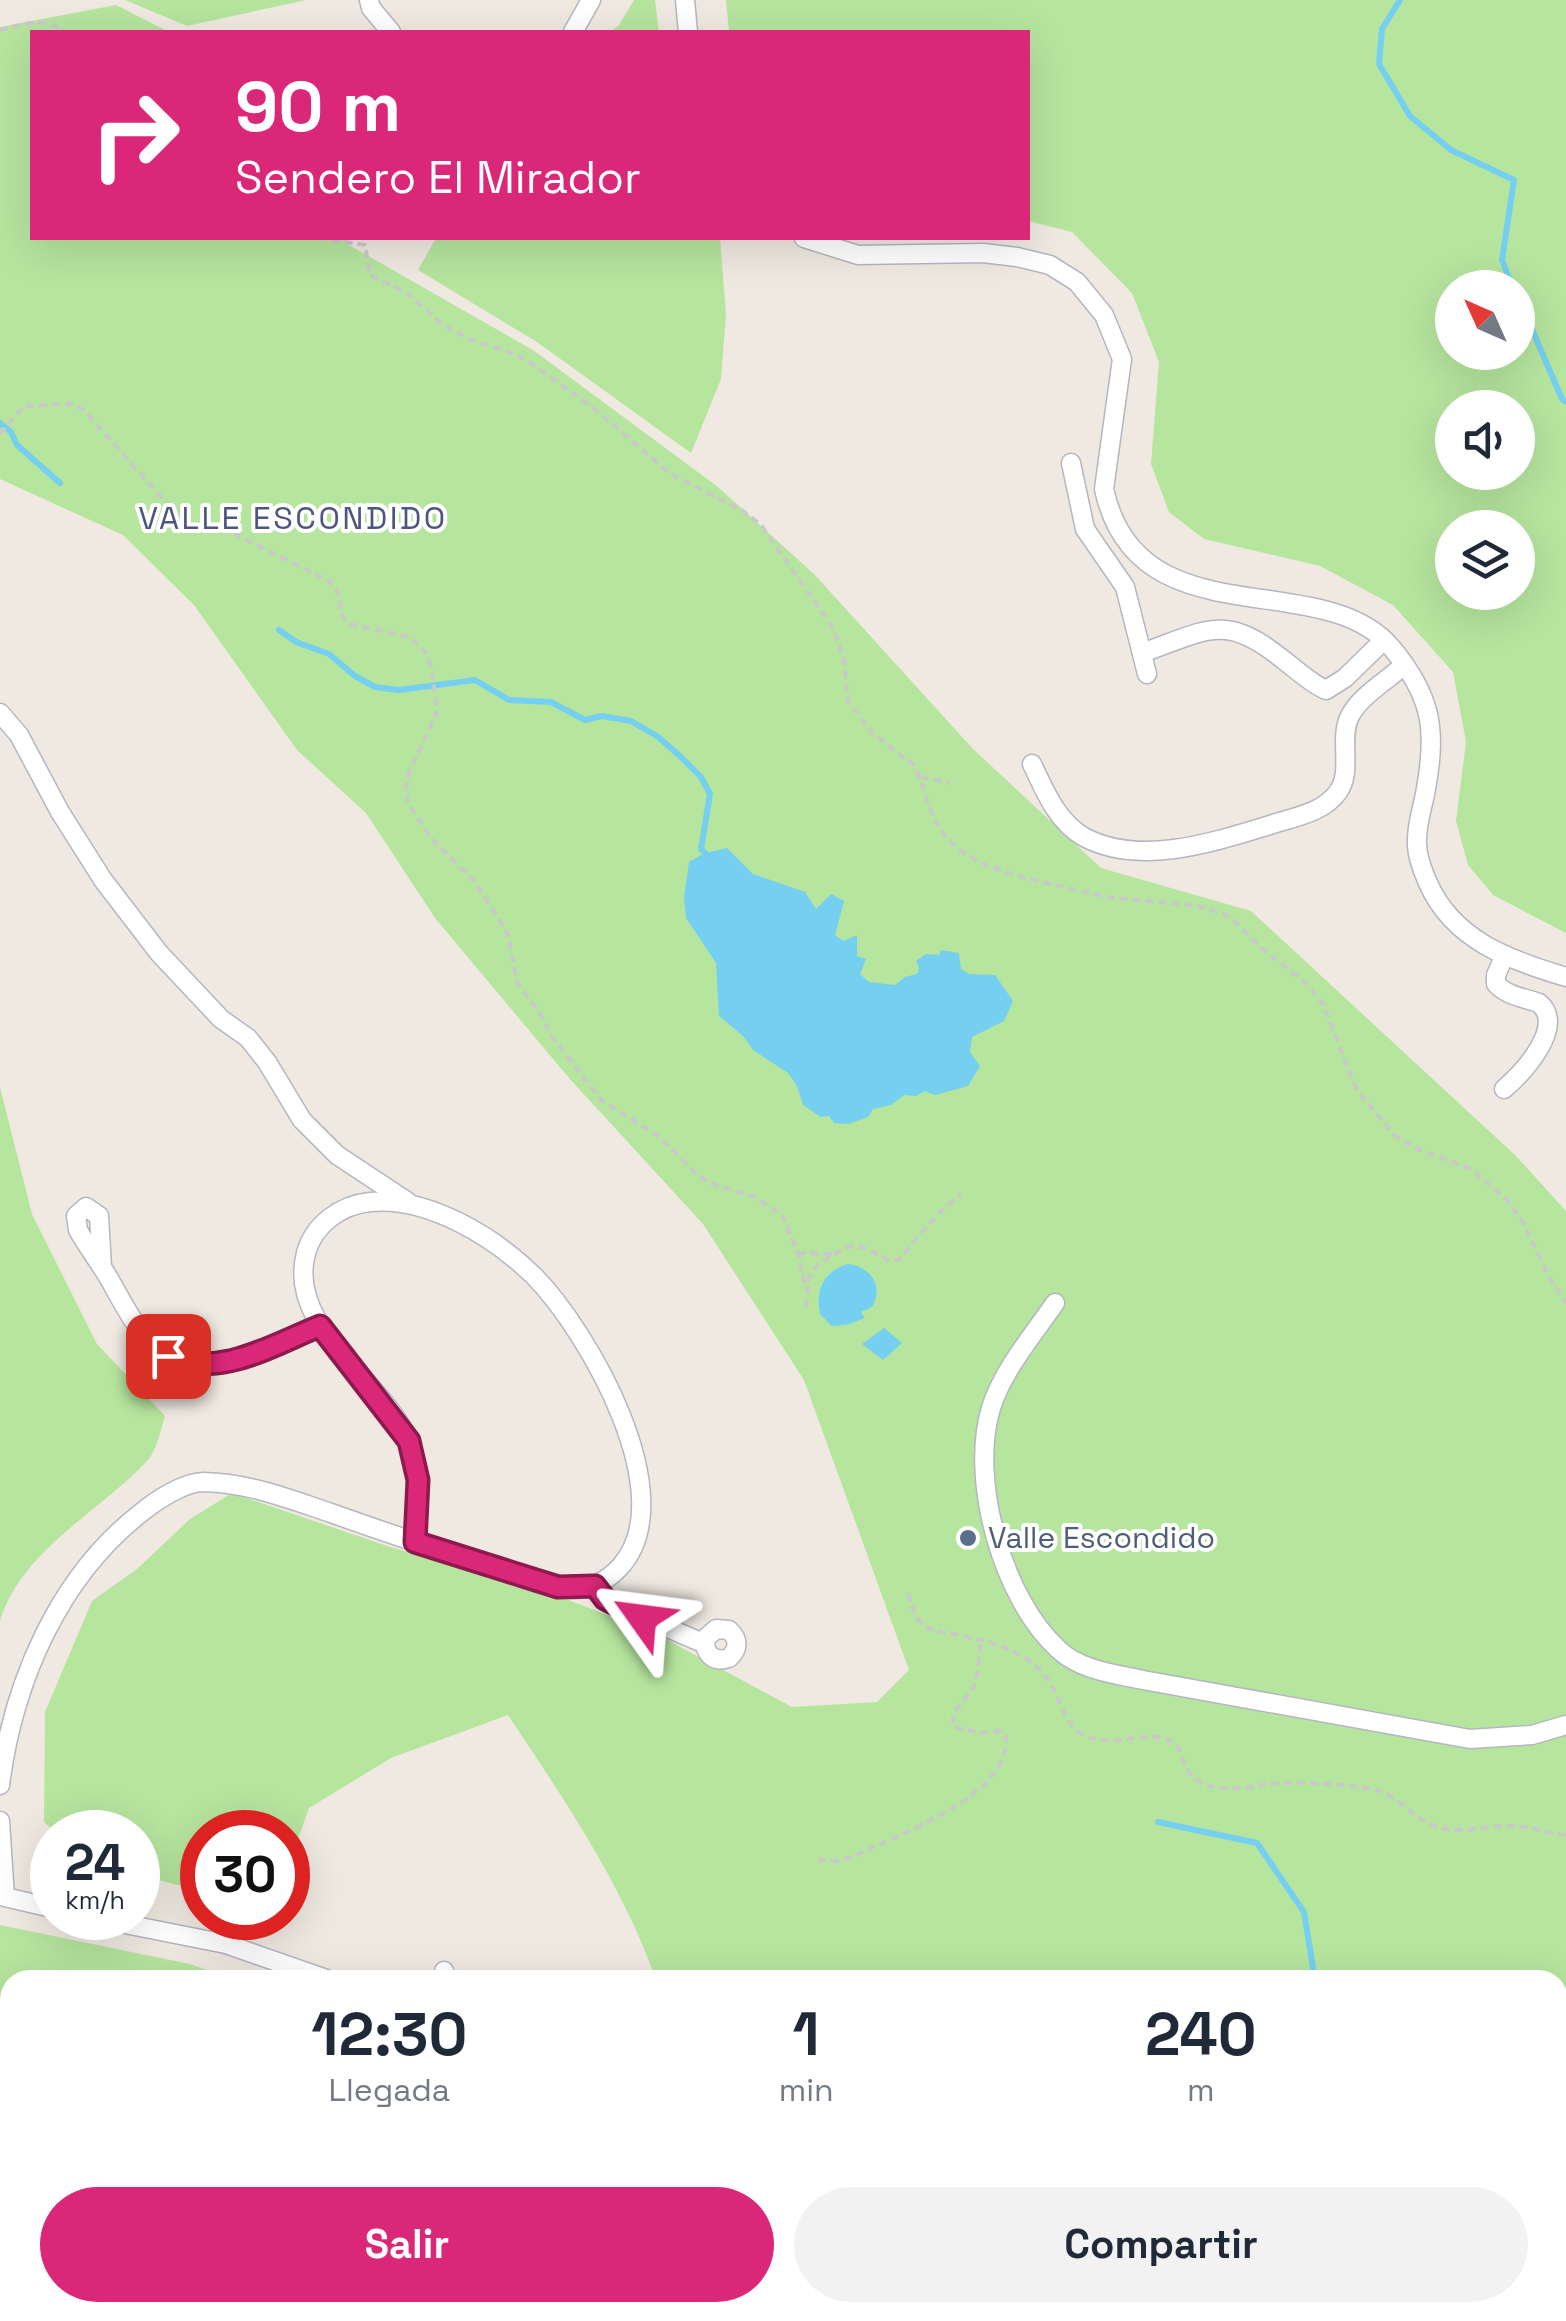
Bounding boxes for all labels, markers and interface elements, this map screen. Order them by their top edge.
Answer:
text: 90 m [235,62,401,151]
icon: right [70,70,200,200]
text: Sendero El Mirador [235,149,641,206]
north arrow [1435,270,1535,370]
map controls [1435,270,1535,610]
button: sound [1435,390,1535,490]
district label: VALLE ESCONDIDO [138,498,448,538]
button: layers [1435,510,1535,610]
pin [126,1314,211,1399]
icon: arrive [141,1329,196,1384]
place label: Valle Escondido [988,1518,1215,1557]
marker: Valle Escondido [957,1527,979,1549]
position arrow [590,1566,694,1670]
speed limit sign: 30 [180,1810,310,1940]
text: 24 [65,1831,125,1895]
text: km/h [65,1884,125,1916]
text: 12:30 [311,1996,467,2073]
text: 1 [793,1996,820,2073]
text: 240 [1145,1996,1257,2073]
text: Llegada [328,2070,450,2110]
text: min [779,2070,834,2110]
text: m [1187,2070,1215,2110]
button: Salir [40,2187,774,2302]
button: Compartir [794,2187,1528,2302]

